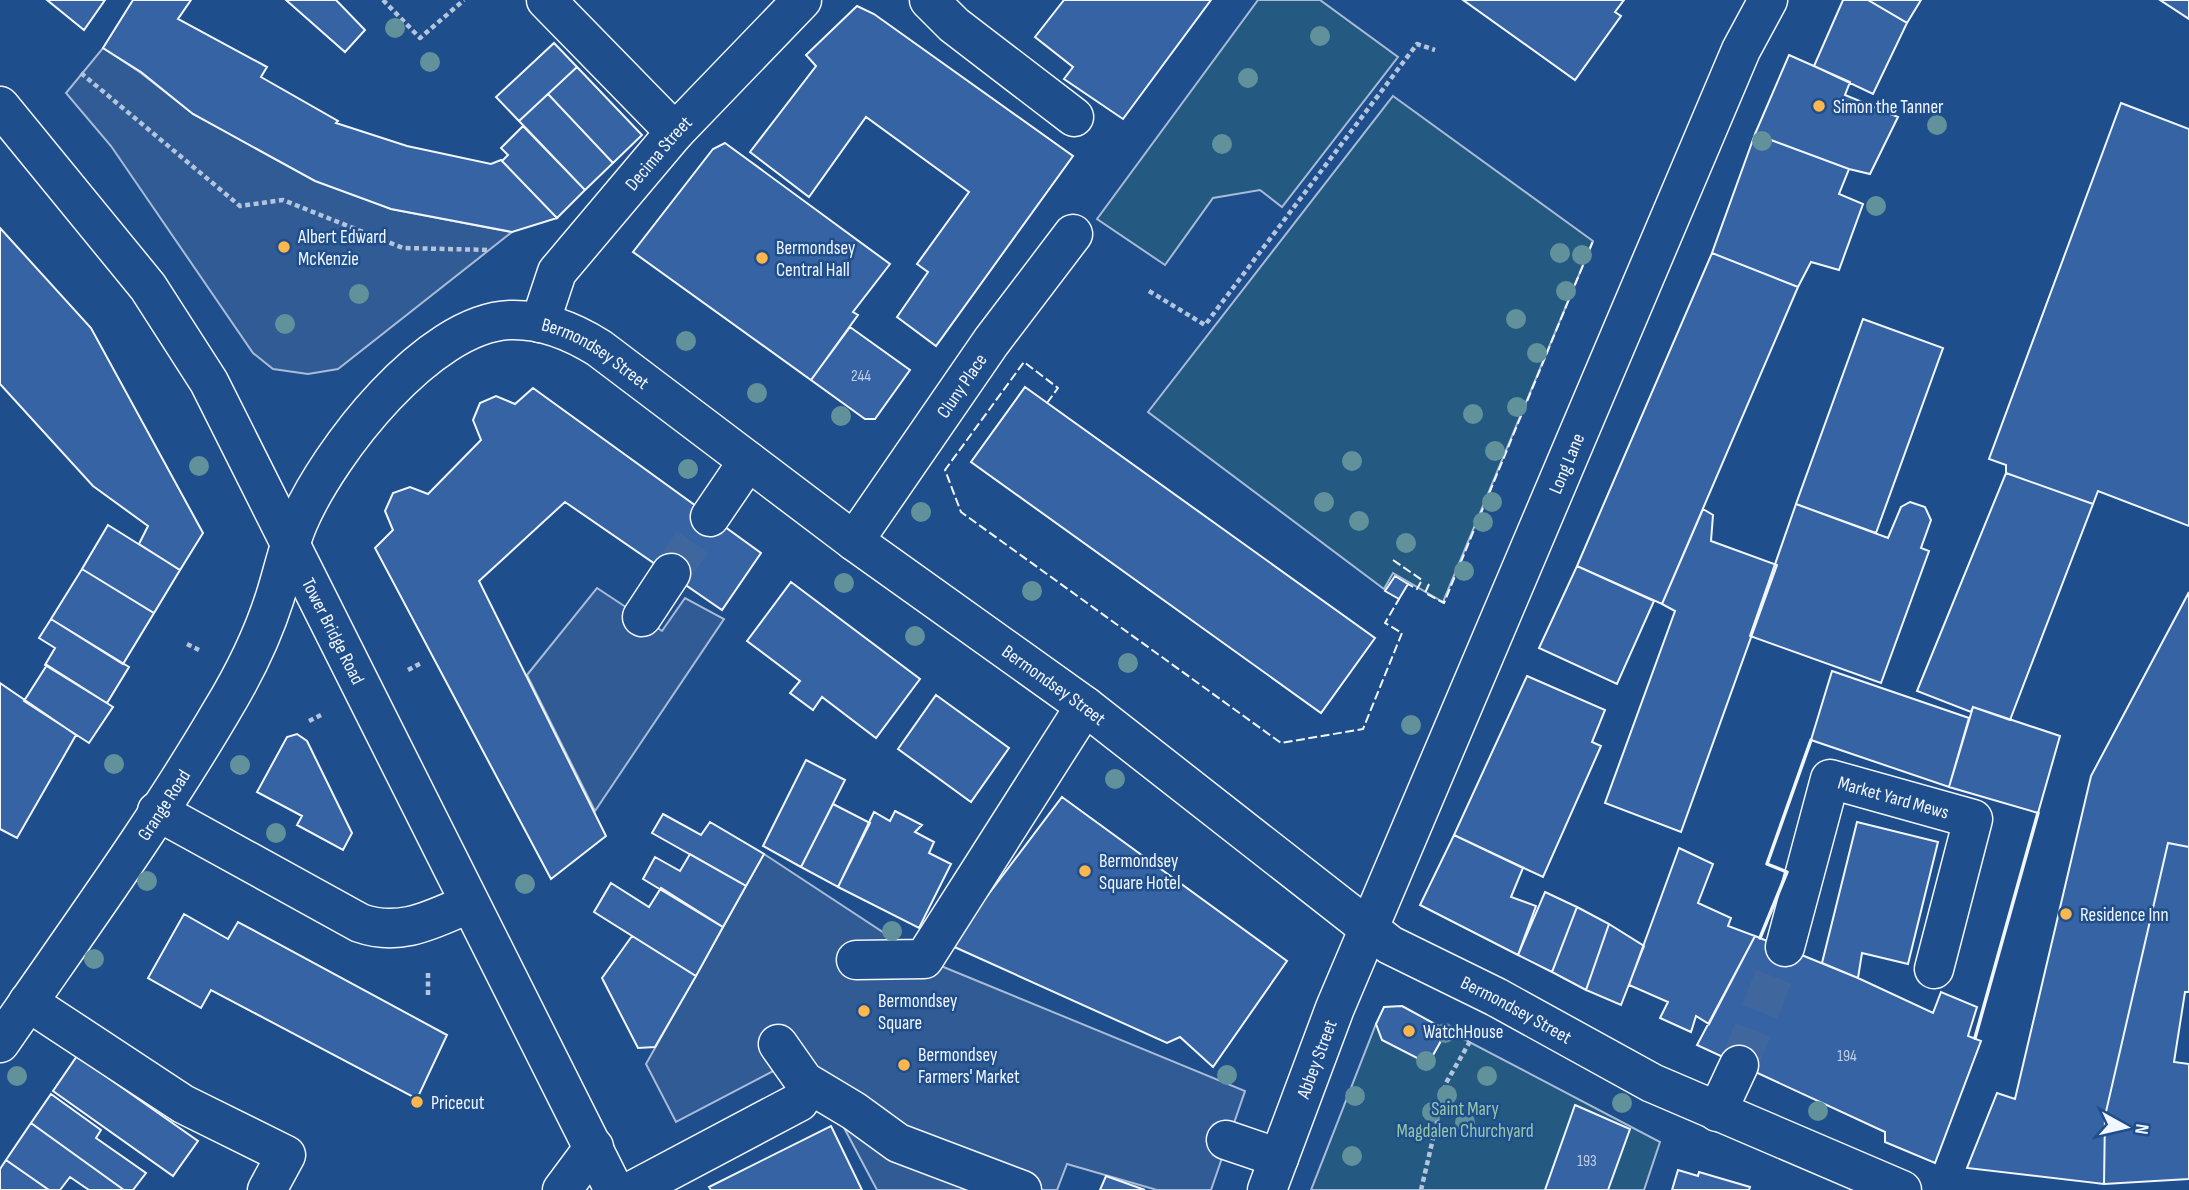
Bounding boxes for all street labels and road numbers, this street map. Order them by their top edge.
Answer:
street label: Decima Street [621,112,697,196]
street label: Bermondsey Street [539,314,653,395]
street label: Cluny Place [932,349,993,423]
street label: Long Lane [1544,430,1590,498]
street label: Tower Bridge Road [296,574,369,689]
street label: Bermondsey Street [997,640,1110,731]
street label: Grange Road [133,766,196,845]
street label: Market Yard Mews [1835,772,1952,825]
street label: Bermondsey Street [1457,972,1576,1050]
street label: Abbey Street [1292,1017,1343,1103]

